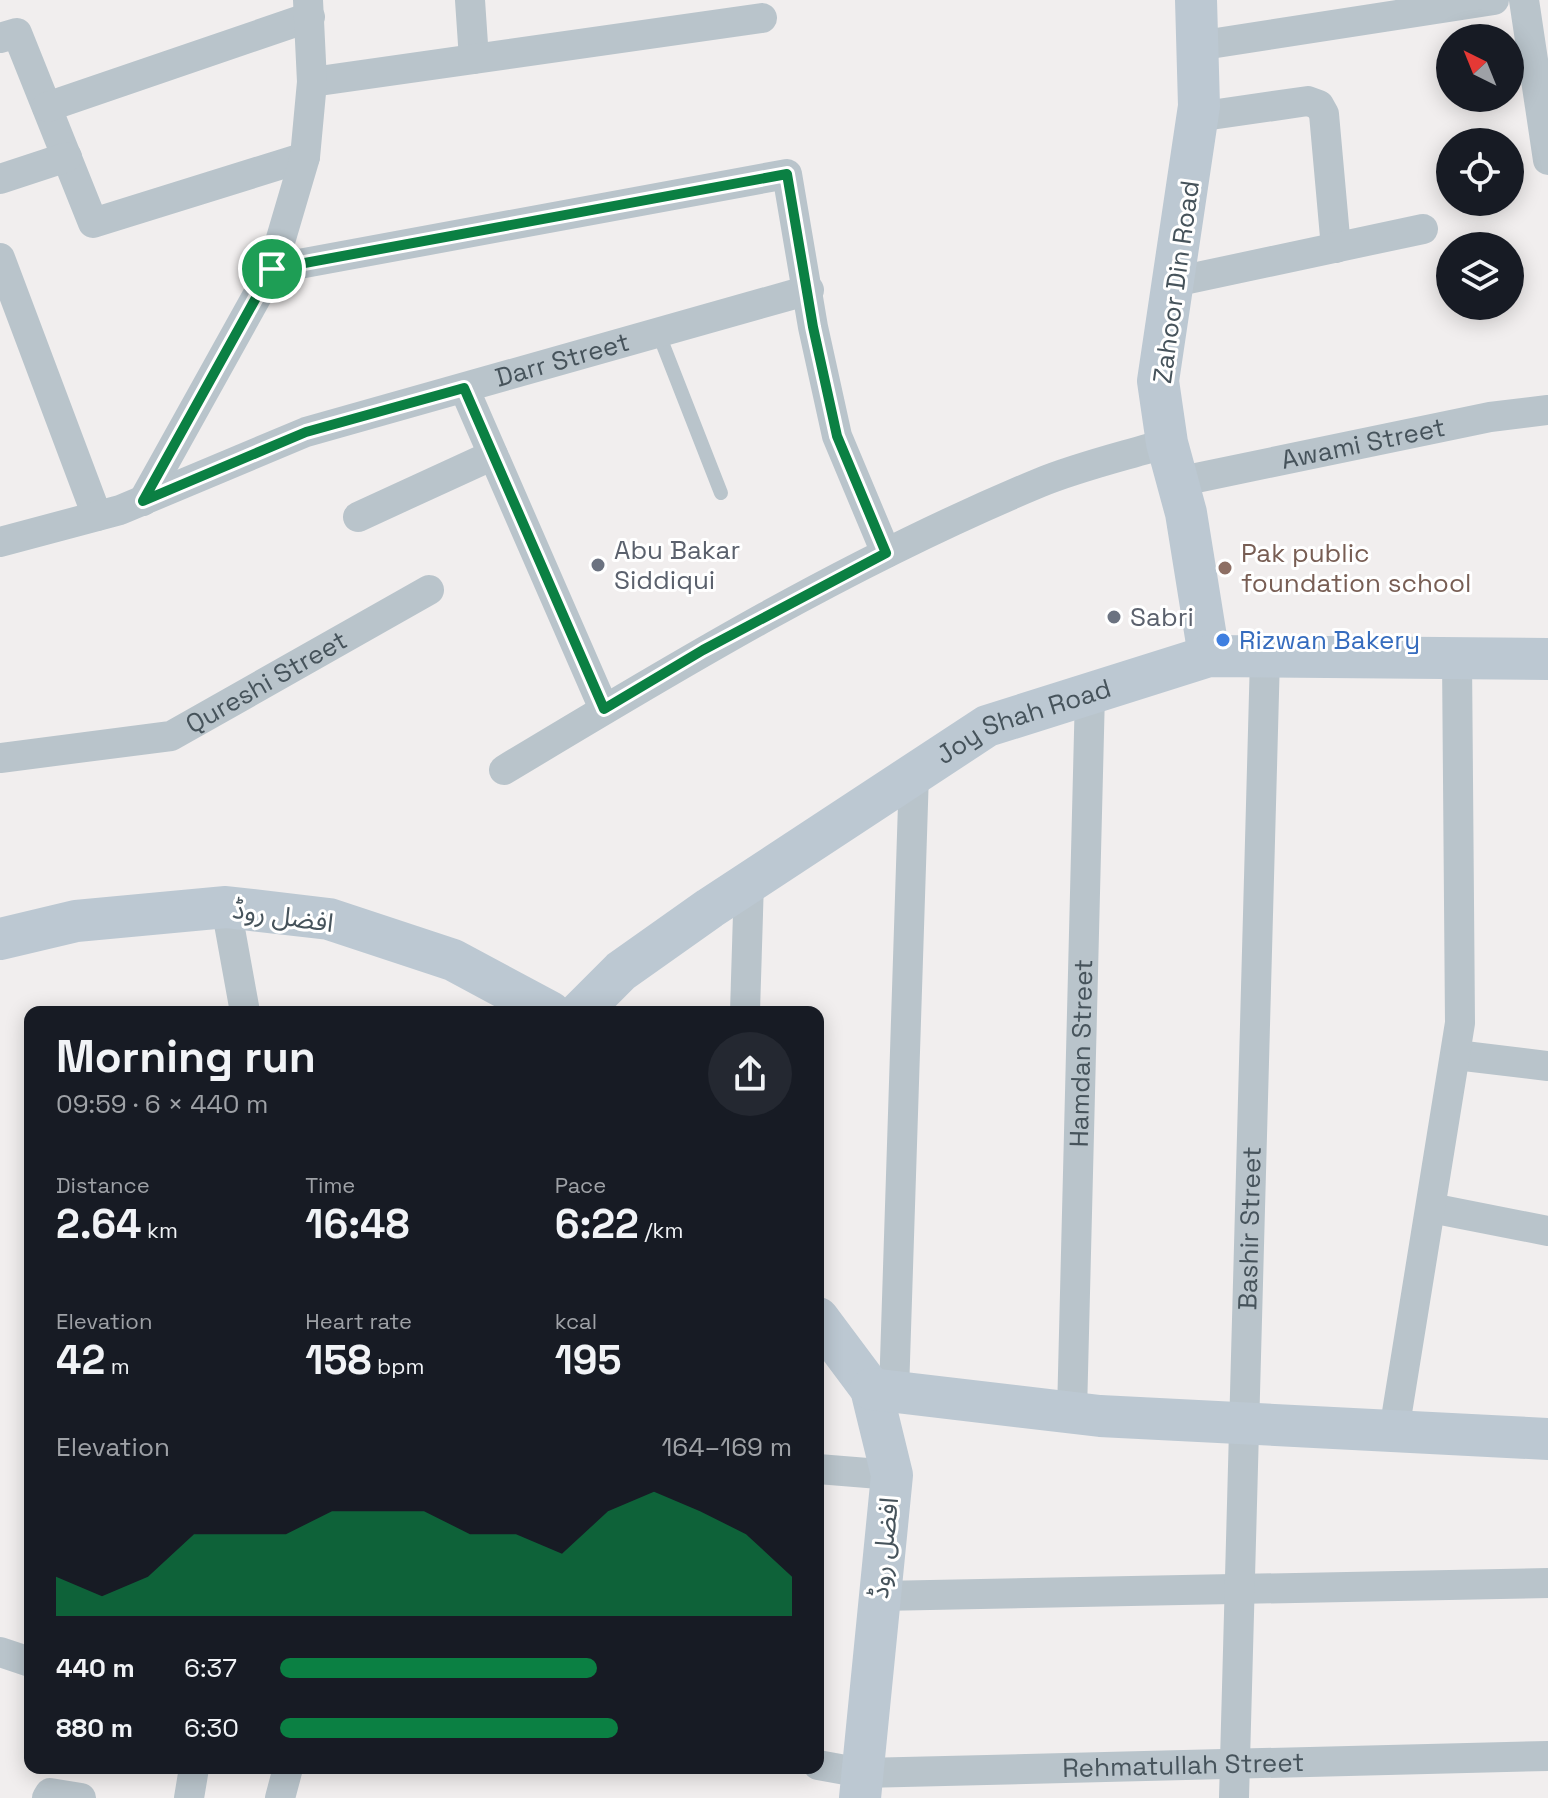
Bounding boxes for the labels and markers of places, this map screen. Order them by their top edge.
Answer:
pin [238,235,306,303]
place label: Abu Bakar Siddiqui [614,533,740,597]
place label: Pak public foundation school [1241,536,1471,600]
marker: Abu Bakar Siddiqui [589,556,607,574]
marker: Pak public foundation school [1216,559,1234,577]
place label: Sabri [1130,600,1194,634]
marker: Sabri [1105,608,1123,626]
place label: Rizwan Bakery [1239,623,1420,657]
marker: Rizwan Bakery [1214,631,1232,649]

